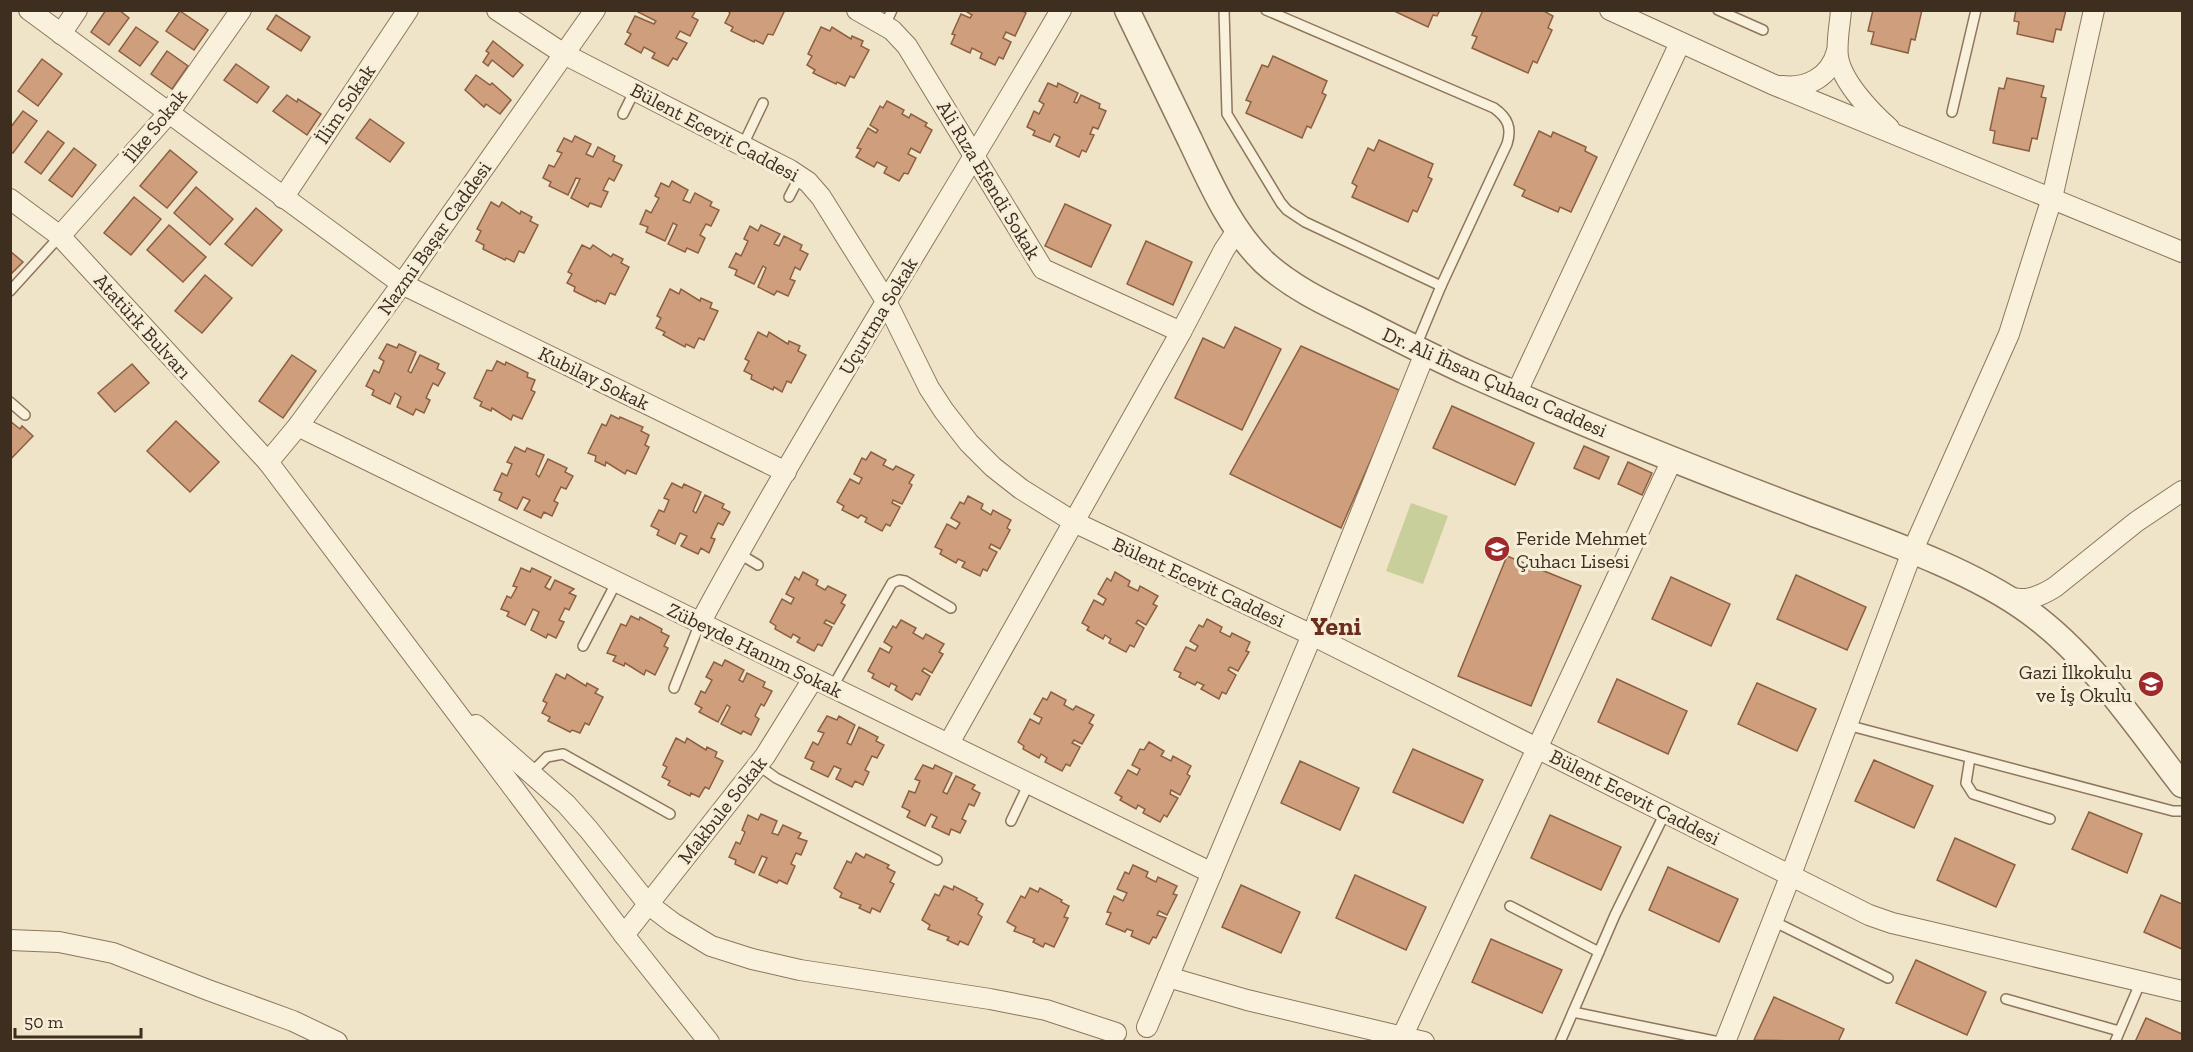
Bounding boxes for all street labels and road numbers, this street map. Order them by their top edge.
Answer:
street label: İlim Sokak [310,59,381,148]
street label: Bülent Ecevit Caddesi [627,77,804,187]
street label: İlke Sokak [118,84,192,167]
street label: Ali Rıza Efendi Sokak [932,96,1046,264]
street label: Nazmi Başar Caddesi [372,156,496,319]
street label: Uçurtma Sokak [833,252,923,379]
street label: Atatürk Bulvarı [89,268,197,384]
street label: Dr. Ali İhsan Çuhacı Caddesi [1379,322,1611,443]
street label: Kubilay Sokak [535,341,654,415]
street label: Bülent Ecevit Caddesi [1109,531,1289,633]
street label: Zübeyde Hanım Sokak [663,597,847,703]
street label: Bülent Ecevit Caddesi [1546,744,1724,850]
street label: Makbule Sokak [673,751,772,869]

